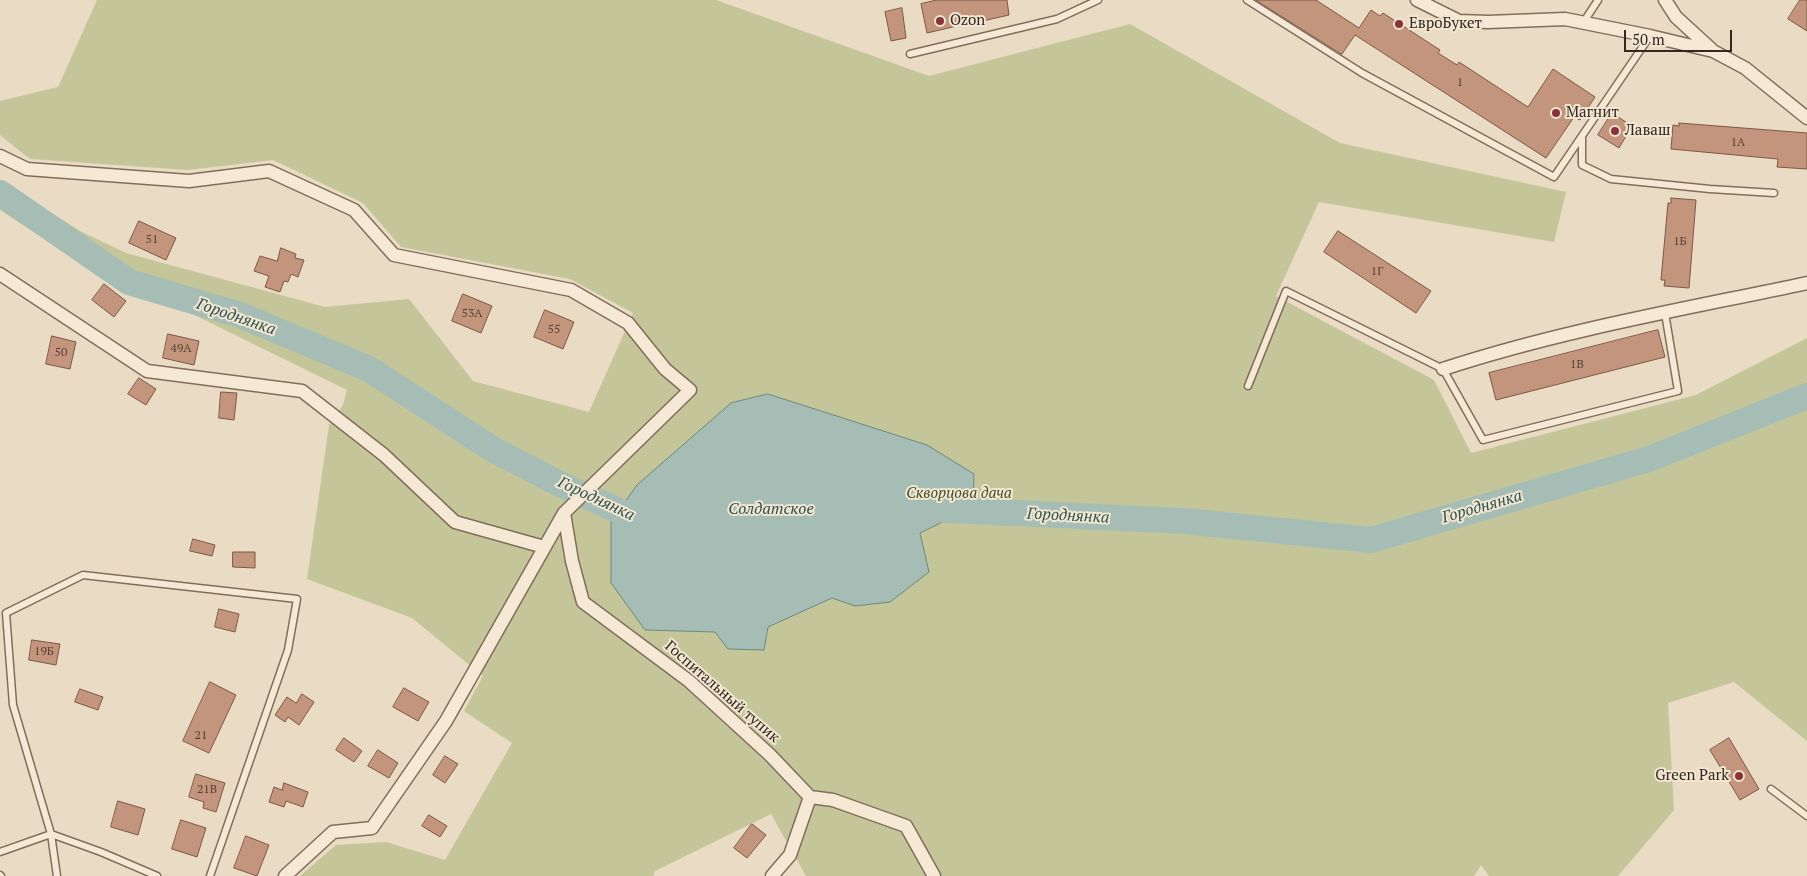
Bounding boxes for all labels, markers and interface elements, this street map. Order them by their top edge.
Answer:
place label: Ozon [950,12,985,30]
marker: Ozon [934,15,946,27]
place label: ЕвроБукет [1409,15,1482,33]
marker: ЕвроБукет [1393,18,1405,30]
scale bar [1627,20,1734,52]
text: 50 m [1632,29,1665,49]
house number: 1 [1457,76,1463,90]
place label: Магнит [1566,104,1619,122]
marker: Магнит [1550,107,1562,119]
place label: Лаваш [1625,122,1670,140]
marker: Лаваш [1609,125,1621,137]
house number: 1А [1731,136,1745,150]
house number: 51 [146,233,158,247]
house number: 1Б [1673,235,1687,249]
house number: 1Г [1371,265,1383,279]
water label: Городнянка [194,295,278,339]
house number: 53А [462,307,482,321]
house number: 55 [548,323,560,337]
house number: 49А [171,342,191,356]
house number: 50 [55,346,67,360]
house number: 1В [1570,358,1584,372]
water label: Городнянка [555,473,637,525]
park label: Скворцова дача [906,485,1012,503]
water label: Городнянка [1440,486,1524,528]
water label: Солдатское [728,499,814,519]
water label: Городнянка [1026,504,1110,528]
street label: Госпитальный тупик [661,637,783,747]
house number: 19Б [34,645,54,659]
house number: 21 [195,729,207,743]
place label: Green Park [1655,767,1729,785]
marker: Green Park [1733,770,1745,782]
house number: 21В [197,783,217,797]

